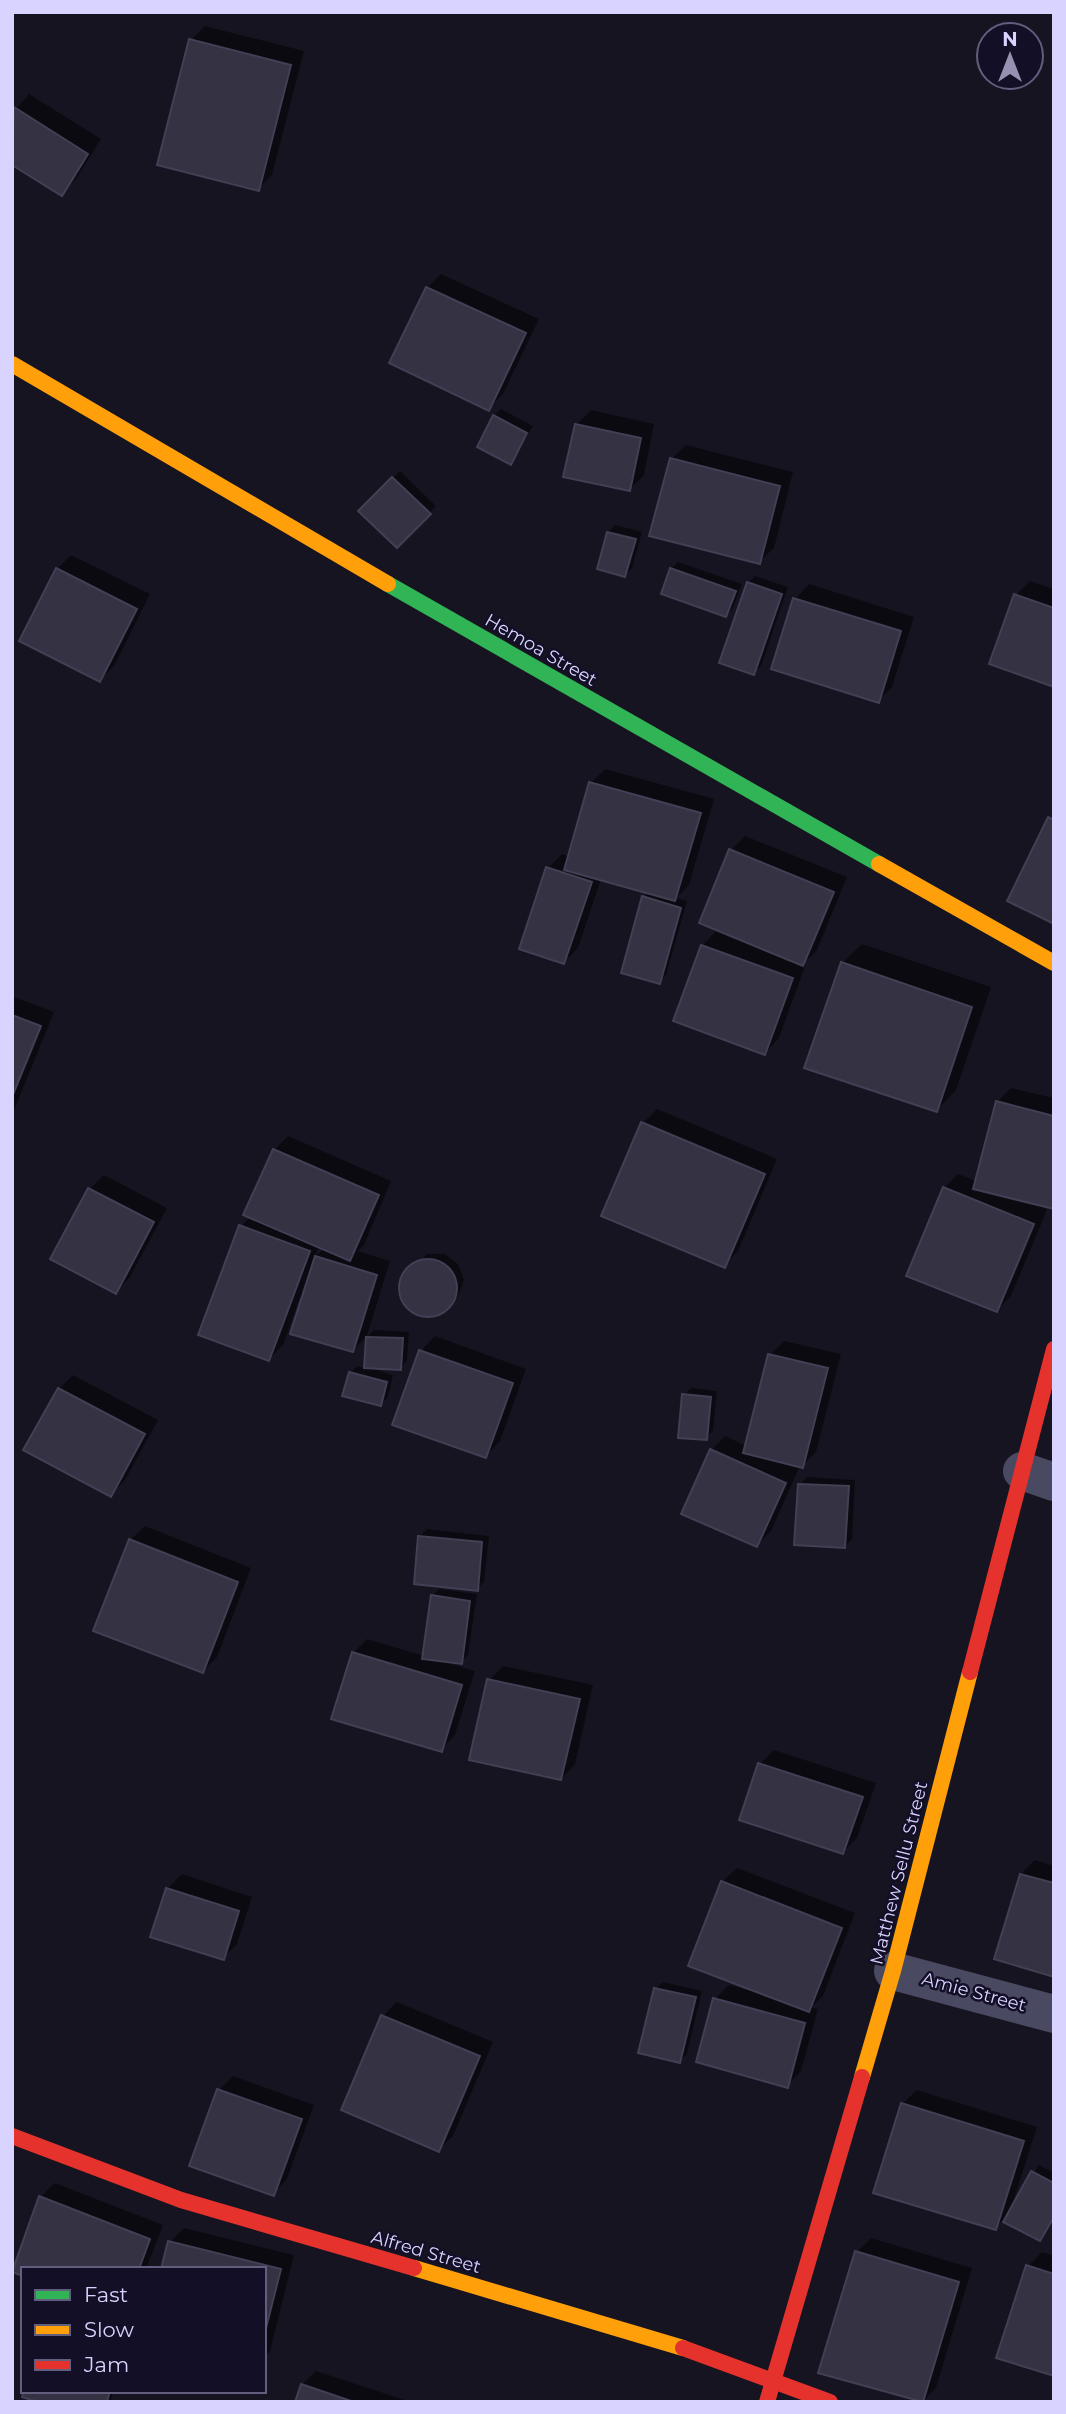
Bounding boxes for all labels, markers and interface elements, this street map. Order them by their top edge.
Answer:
north arrow [975,21,1045,91]
text: N [1002,28,1018,51]
street label: Hemoa Street [481,609,601,691]
street label: Matthew Sellu Street [866,1779,932,1967]
street label: Amie Street [920,1968,1028,2016]
street label: Alfred Street [369,2226,483,2278]
legend [21,2267,266,2393]
text: Fast [84,2282,128,2307]
text: Slow [84,2317,134,2342]
text: Jam [83,2352,129,2377]

